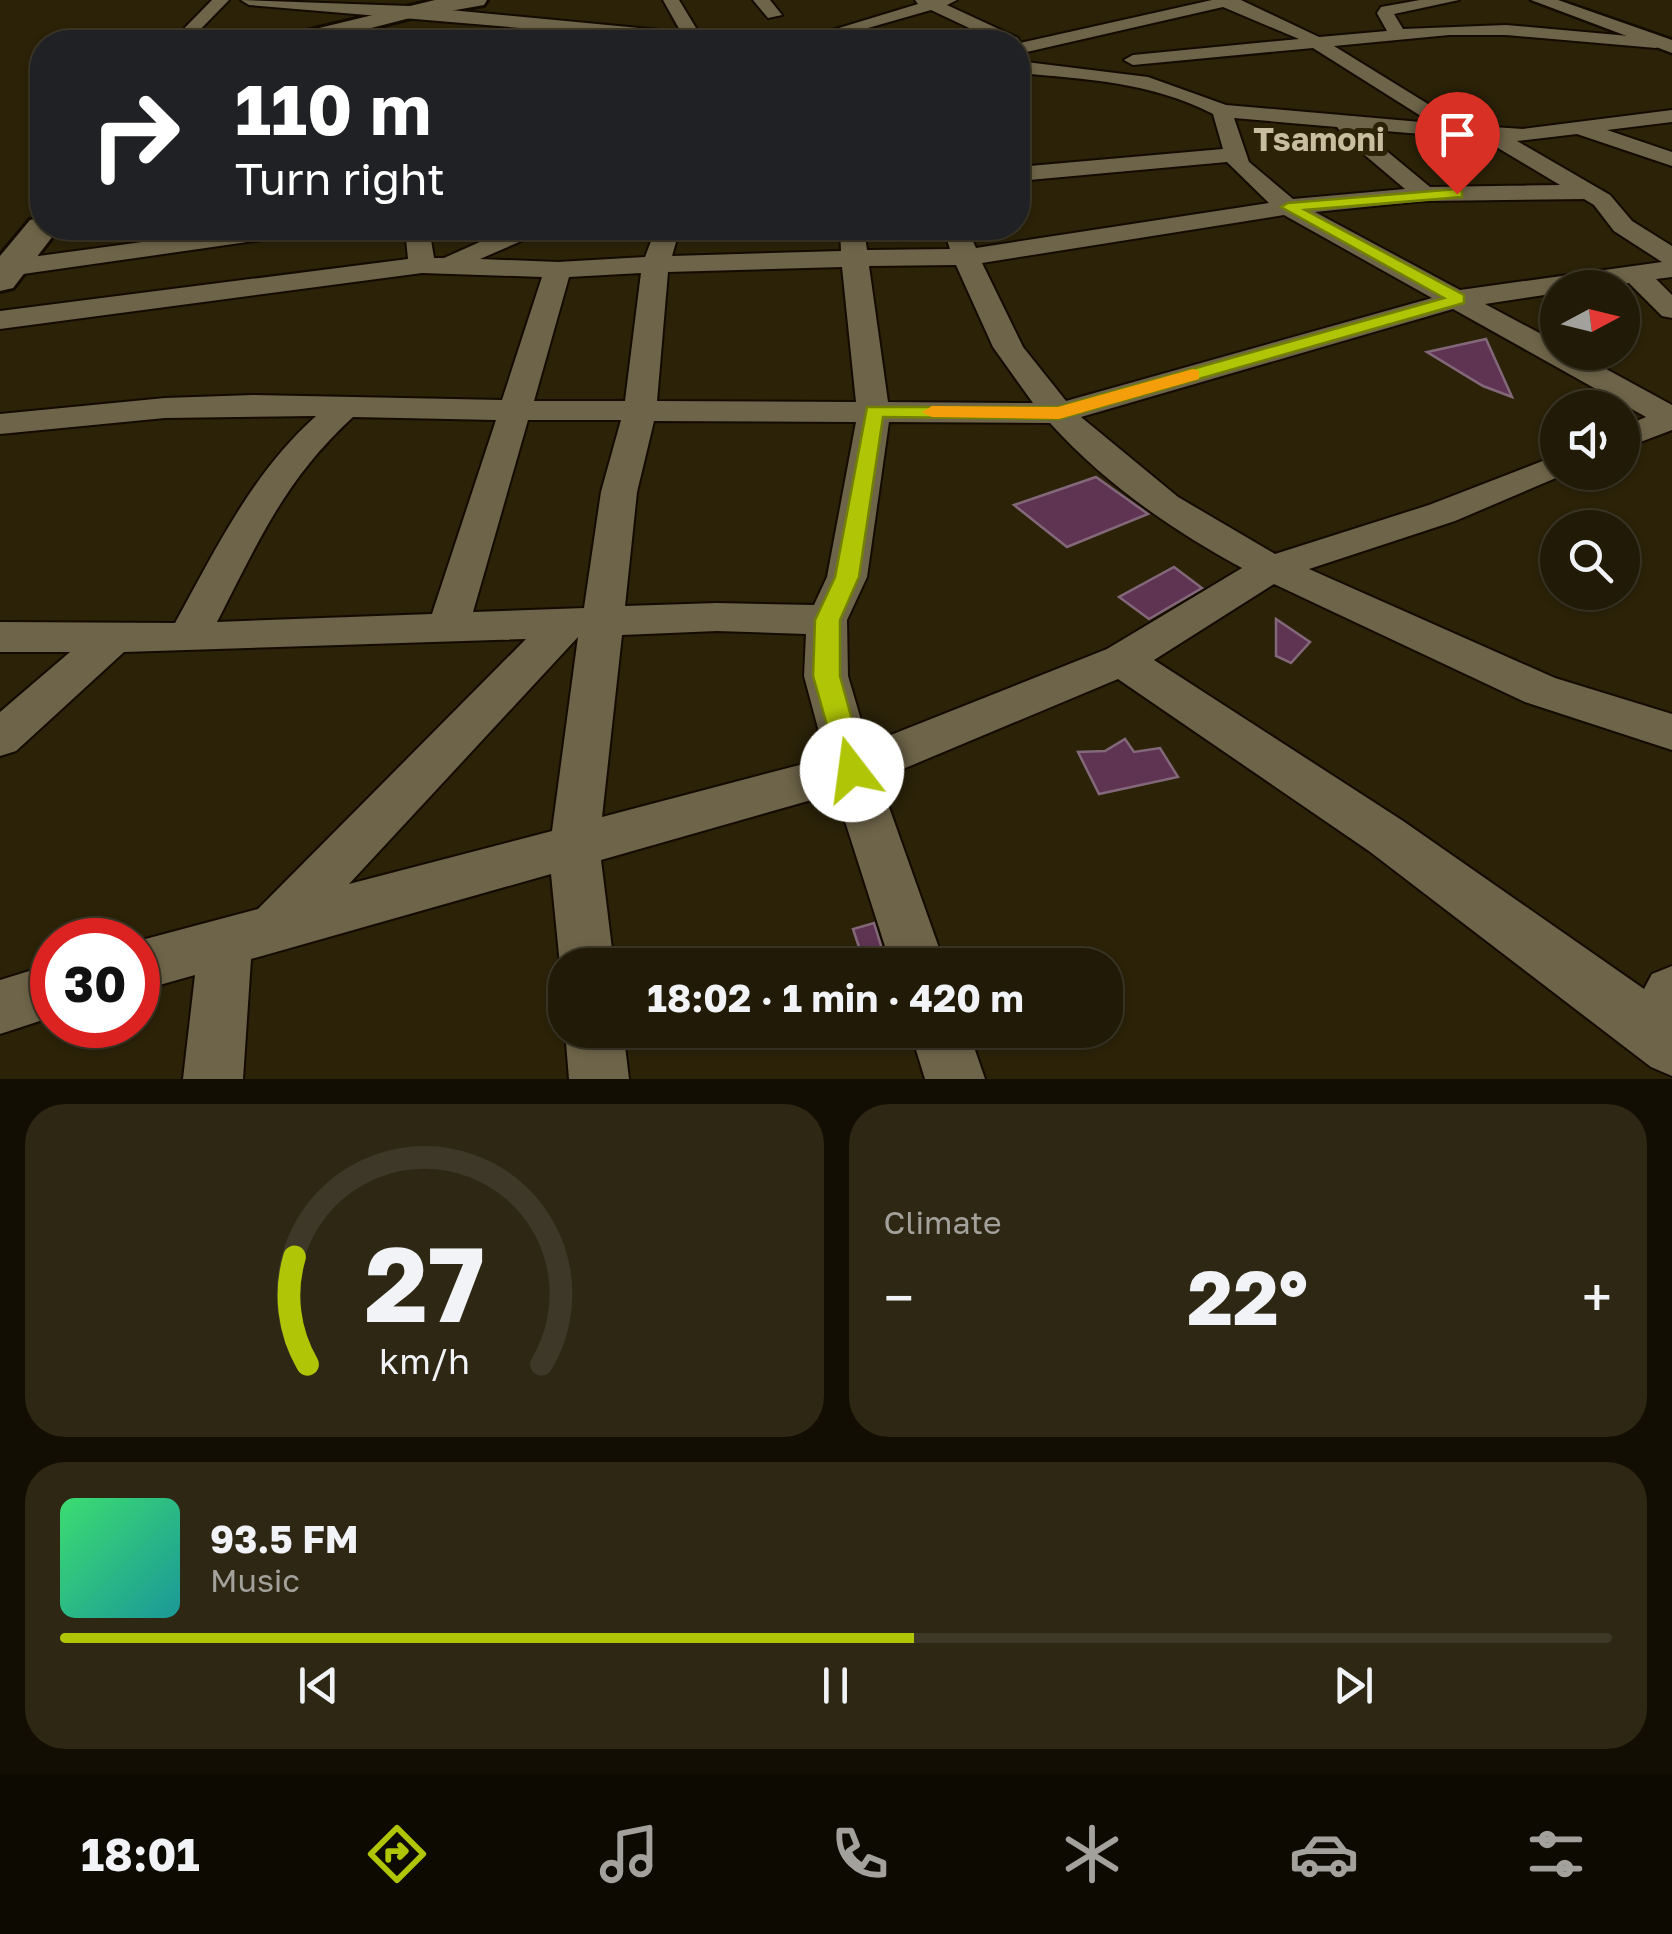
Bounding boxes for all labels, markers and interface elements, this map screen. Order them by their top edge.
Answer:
text: 110 m [235,66,431,150]
icon: right [70,70,200,200]
pin [1415,92,1500,195]
icon: arrive [1430,107,1485,162]
district label: Tsamoni [1253,120,1385,158]
text: Turn right [235,151,445,205]
north arrow [1540,270,1640,370]
map controls [1540,270,1640,610]
button: sound [1540,390,1640,490]
button: search [1540,510,1640,610]
position arrow [800,718,904,822]
speed limit sign: 30 [30,918,160,1048]
text: 18:02 · 1 min · 420 m [647,975,1024,1020]
text: Climate [884,1203,1002,1241]
text: 27 [364,1220,484,1345]
text: 22° [1187,1251,1308,1342]
text: − [884,1264,914,1330]
text: + [1582,1264,1612,1330]
text: km/h [379,1339,470,1382]
text: 93.5 FM [210,1516,359,1561]
text: Music [210,1561,300,1599]
icon: previous [291,1658,346,1713]
icon: pause [808,1658,863,1713]
icon: next [1326,1658,1381,1713]
icon: directions [362,1819,432,1889]
icon: music [594,1819,664,1889]
icon: phone [825,1819,895,1889]
icon: climate [1057,1819,1127,1889]
icon: car [1289,1819,1359,1889]
icon: filters [1521,1819,1591,1889]
text: 18:01 [81,1827,200,1881]

